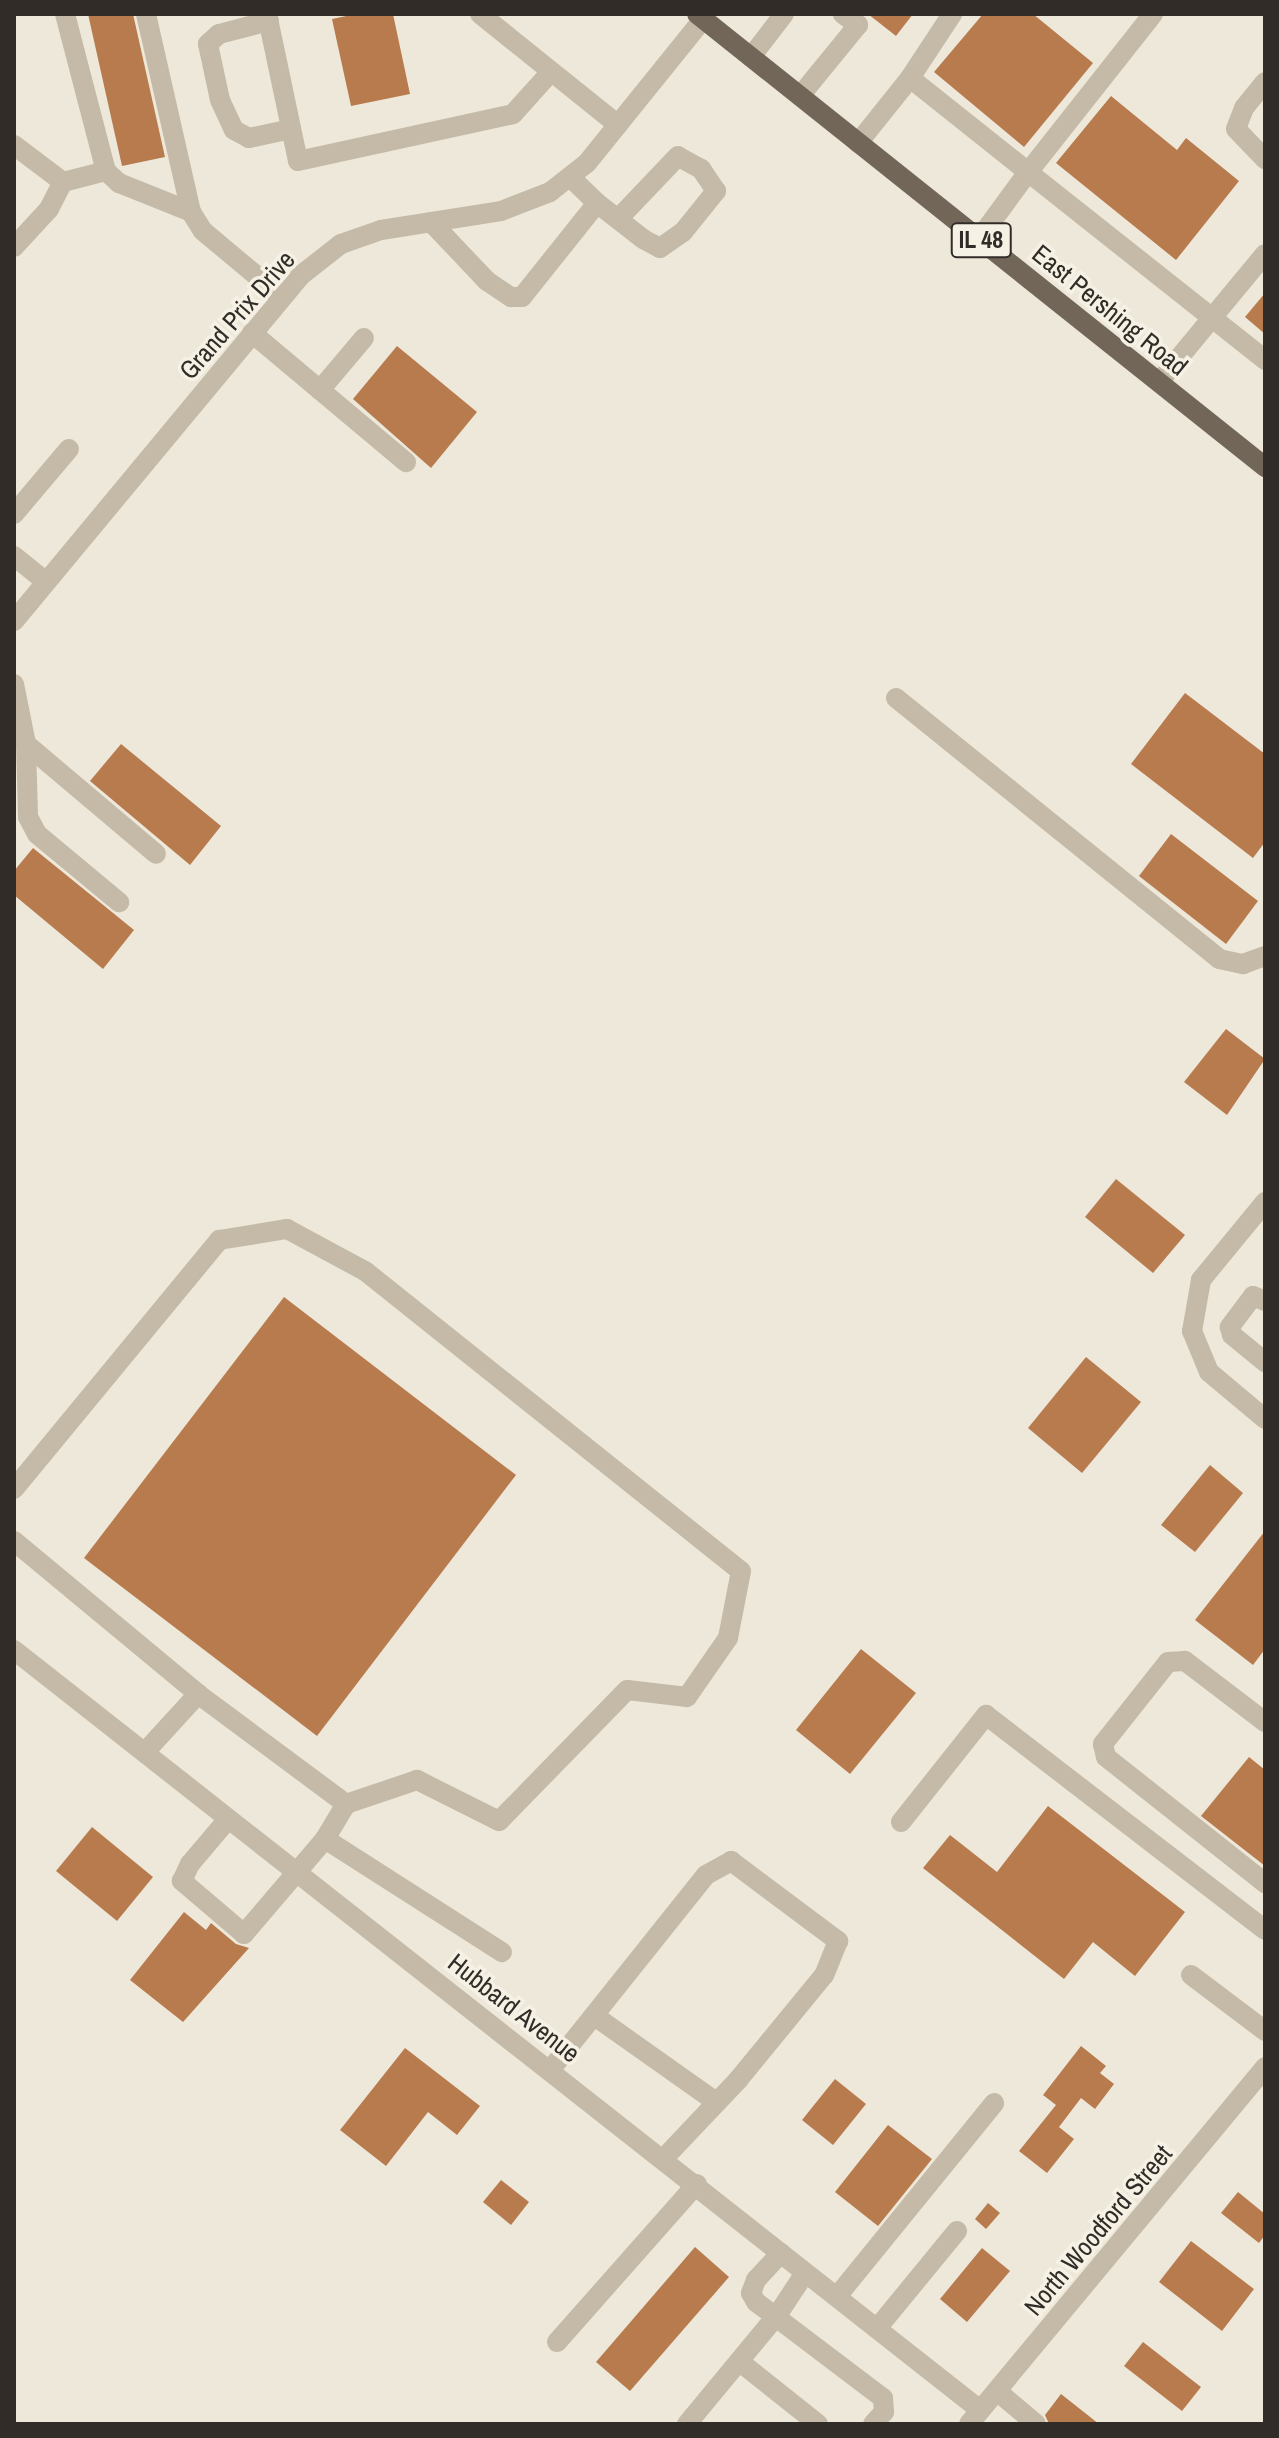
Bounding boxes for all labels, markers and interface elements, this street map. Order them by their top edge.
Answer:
road number: IL 48 [949,220,1013,260]
street label: East Pershing Road [1026,238,1194,382]
street label: Grand Prix Drive [173,244,301,386]
street label: Hubbard Avenue [441,1947,587,2069]
street label: North Woodford Street [1018,2138,1178,2322]

